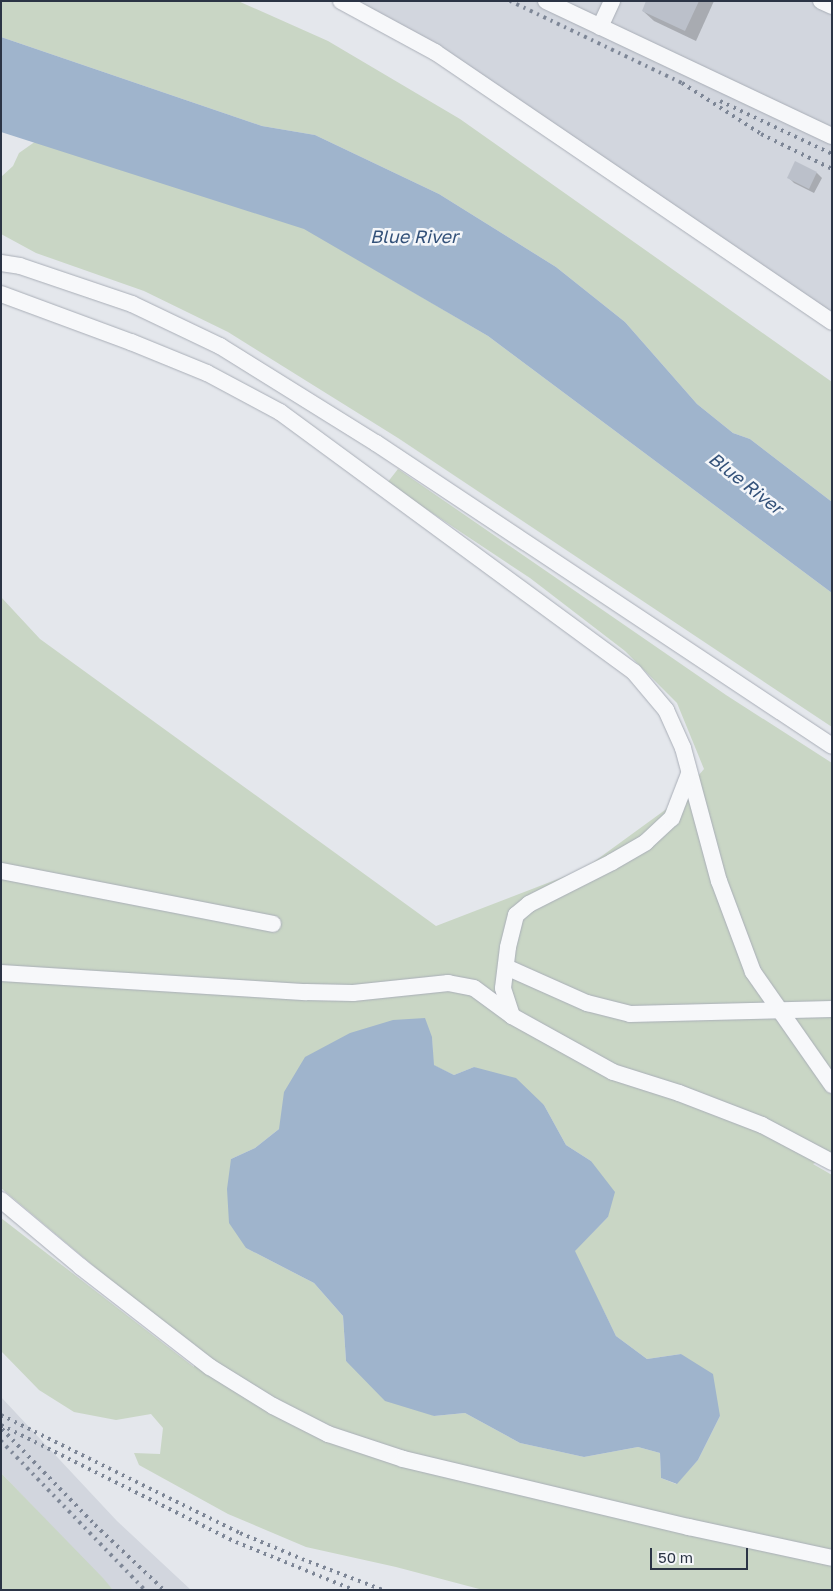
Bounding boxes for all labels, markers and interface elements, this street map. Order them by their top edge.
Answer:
water label: Blue River [370,225,458,247]
water label: Blue River [705,447,787,519]
scale bar [653,1538,750,1570]
text: 50 m [658,1548,693,1566]

